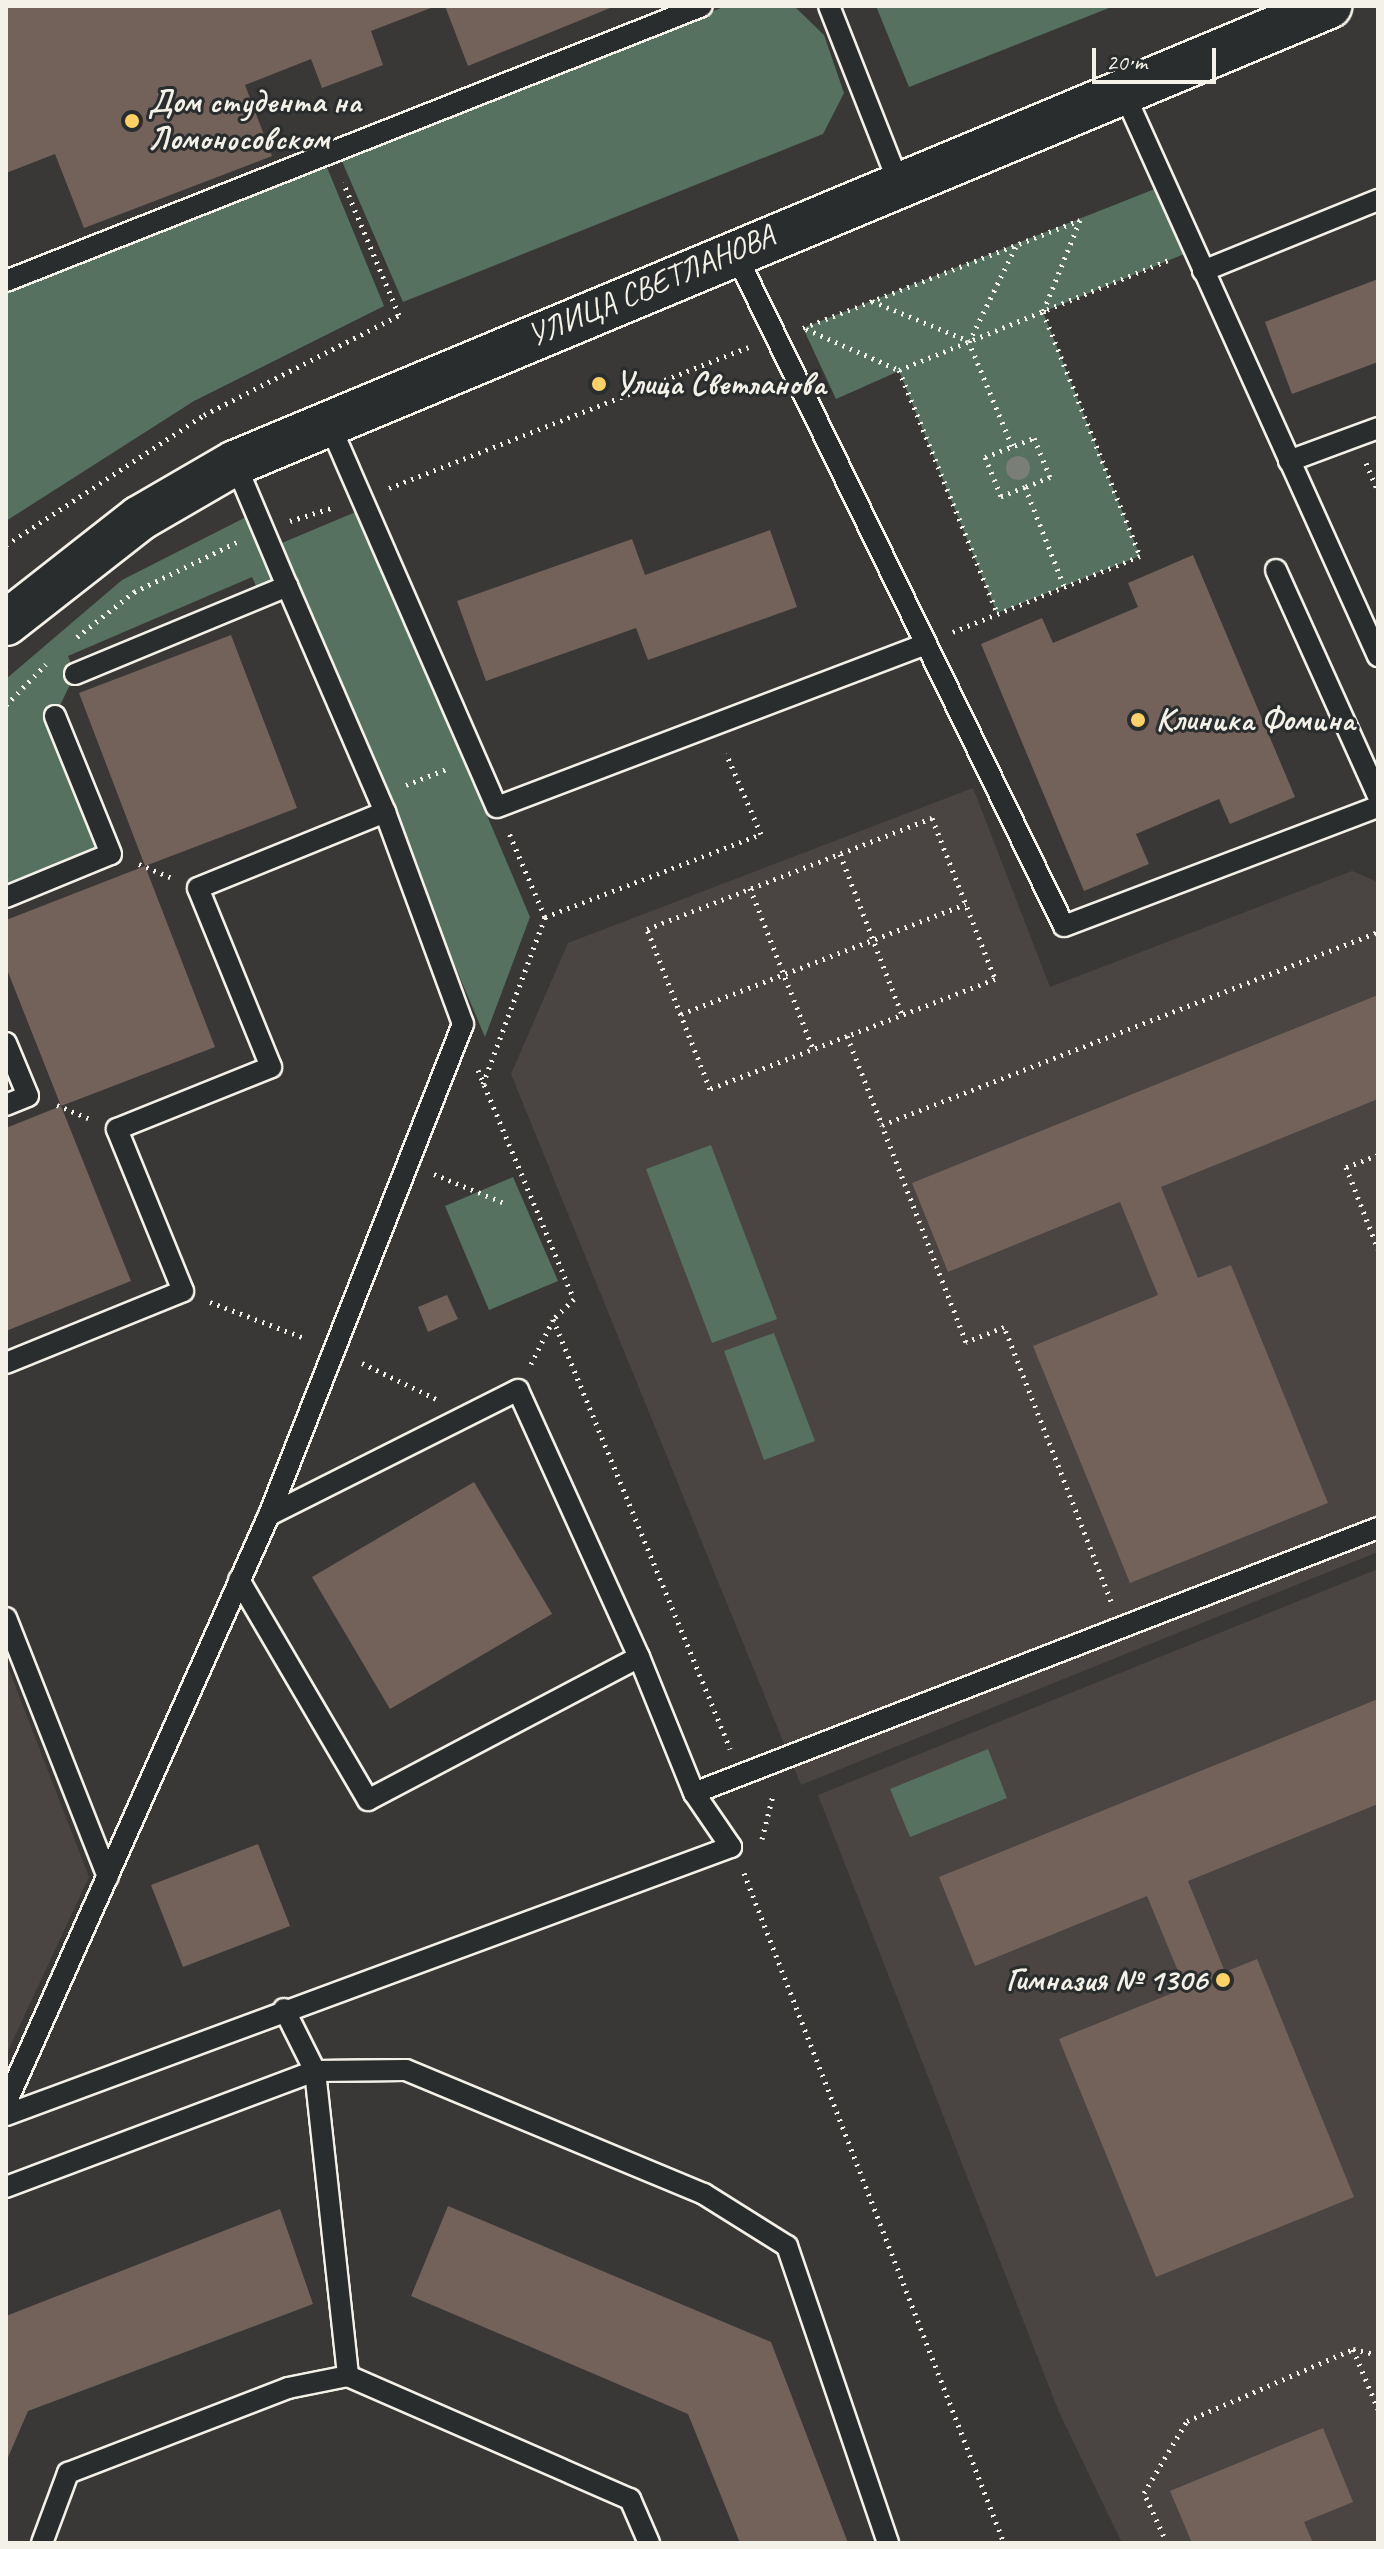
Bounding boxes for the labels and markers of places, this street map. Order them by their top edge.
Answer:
place label: Дом студента на Ломоносовском [148,84,359,159]
marker: Дом студента на Ломоносовском [123,112,141,130]
place label: Улица Светланова [615,365,826,403]
marker: Улица Светланова [590,375,608,393]
place label: Клиника Фомина [1156,701,1355,739]
marker: Клиника Фомина [1127,709,1149,731]
place label: Гимназия № 1306 [1006,1961,1207,1999]
marker: Гимназия № 1306 [1214,1971,1232,1989]

